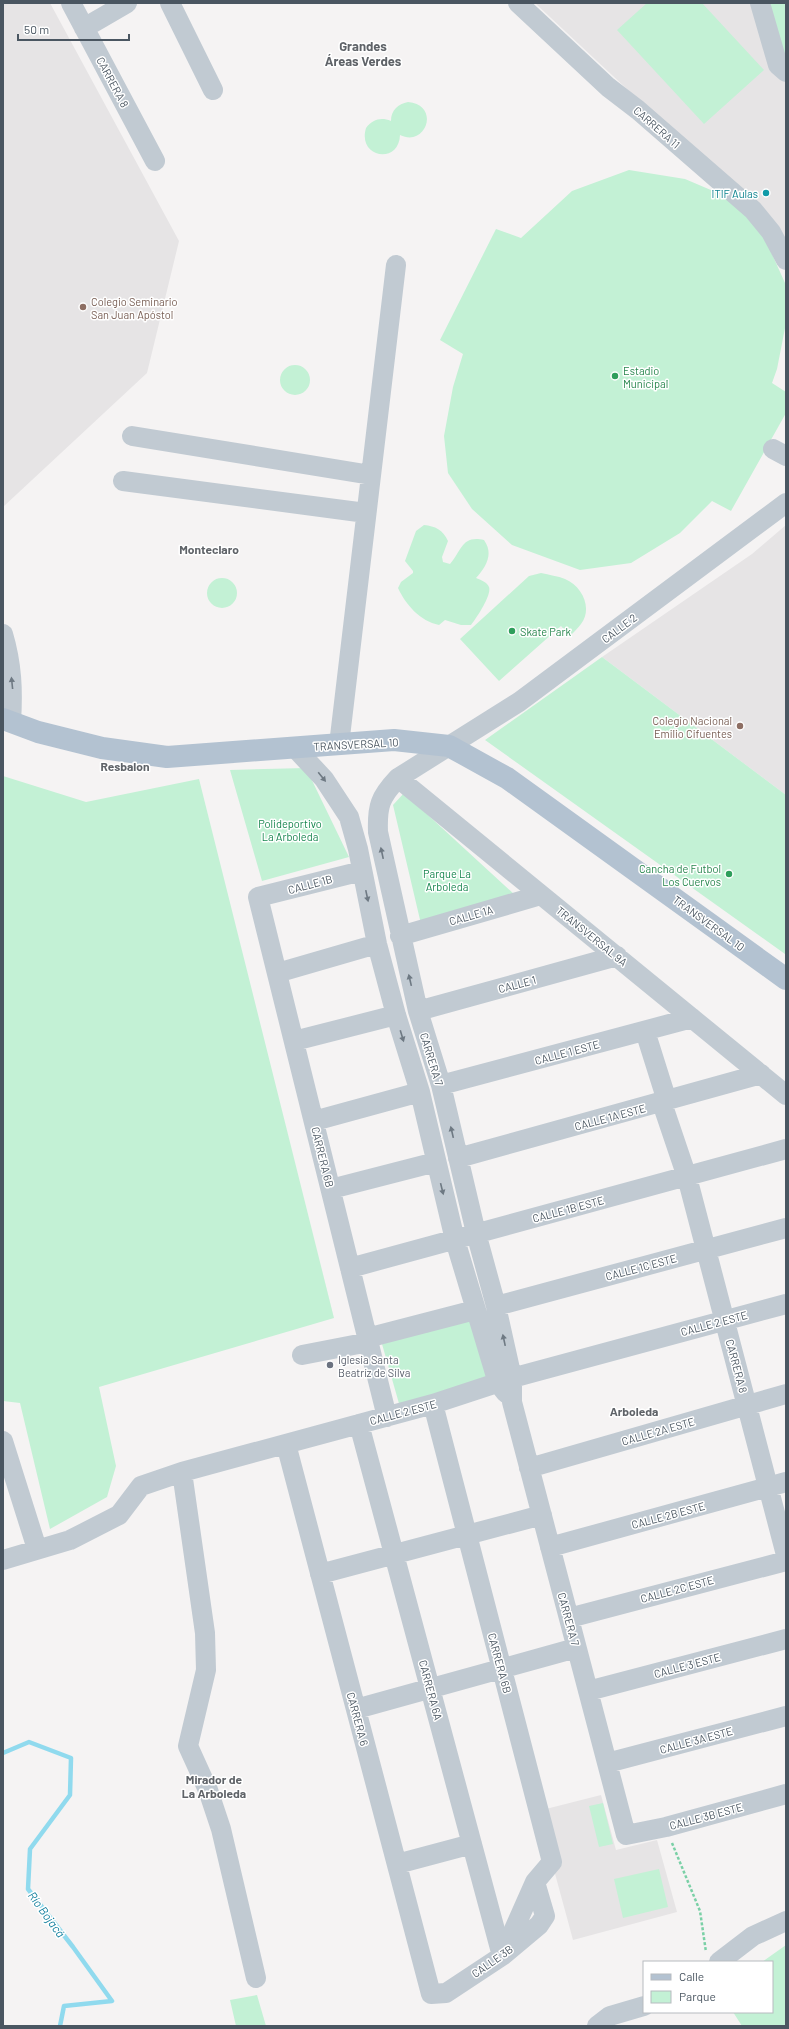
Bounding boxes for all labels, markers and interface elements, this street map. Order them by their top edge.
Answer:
scale bar [18,16,129,42]
text: 50 m [24,22,49,36]
district label: Grandes Áreas Verdes [325,38,402,69]
street label: CARRERA 8 [94,55,132,110]
street label: CARRERA 11 [631,103,683,151]
place label: ITIF Aulas [712,187,758,200]
marker: ITIF Aulas [761,188,771,198]
place label: Colegio Seminario San Juan Apóstol [91,295,177,321]
marker: Colegio Seminario San Juan Apóstol [78,302,88,312]
place label: Estadio Municipal [623,364,668,390]
marker: Estadio Municipal [610,371,620,381]
district label: Monteclaro [179,542,239,556]
street label: CALLE 2 [599,611,639,645]
place label: Skate Park [520,625,571,638]
marker: Skate Park [507,626,517,636]
one-way arrow [9,677,15,689]
place label: Colegio Nacional Emilio Cifuentes [652,714,732,740]
marker: Colegio Nacional Emilio Cifuentes [735,721,745,731]
street label: TRANSVERSAL 10 [313,735,399,753]
district label: Resbalon [100,759,150,773]
one-way arrow [317,771,326,782]
park label: Polideportivo La Arboleda [258,817,322,843]
one-way arrow [379,847,385,859]
place label: Cancha de Futbol Los Cuervos [639,862,721,888]
park label: Parque La Arboleda [423,867,471,893]
marker: Cancha de Futbol Los Cuervos [724,869,734,879]
street label: CALLE 1B [286,872,334,896]
one-way arrow [364,890,370,903]
street label: TRANSVERSAL 10 [671,893,747,953]
street label: CALLE 1A [447,902,495,927]
street label: TRANSVERSAL 9A [554,903,630,969]
street label: CALLE 1 [497,973,537,995]
one-way arrow [407,974,413,986]
one-way arrow [399,1030,405,1042]
street label: CARRERA 7 [418,1031,446,1087]
street label: CALLE 1 ESTE [533,1037,601,1067]
street label: CALLE 1A ESTE [573,1101,647,1133]
street label: CARRERA 6B [309,1125,337,1189]
one-way arrow [449,1126,455,1138]
one-way arrow [440,1183,446,1195]
street label: CALLE 1B ESTE [531,1193,605,1225]
street label: CALLE 1C ESTE [604,1251,678,1283]
street label: CALLE 2 ESTE [679,1308,749,1338]
one-way arrow [500,1334,506,1346]
street label: CARRERA 8 [724,1338,750,1395]
place label: Iglesia Santa Beatríz de Silva [338,1353,410,1379]
marker: Iglesia Santa Beatríz de Silva [325,1360,335,1370]
street label: CALLE 2 ESTE [368,1397,438,1427]
district label: Arboleda [610,1404,658,1418]
street label: CALLE 2A ESTE [620,1414,696,1448]
street label: CALLE 2B ESTE [630,1499,706,1531]
street label: CALLE 2C ESTE [639,1573,715,1605]
street label: CARRERA 7 [556,1591,582,1647]
street label: CARRERA 6B [486,1631,514,1695]
street label: CALLE 3 ESTE [652,1650,722,1680]
street label: CARRERA 6A [417,1658,445,1722]
street label: CARRERA 6 [345,1691,371,1748]
street label: CALLE 3A ESTE [658,1724,734,1756]
district label: Mirador de La Arboleda [182,1772,246,1800]
street label: CALLE 3B ESTE [668,1800,744,1832]
water label: Río Bojacá [26,1888,68,1940]
street label: CALLE 3B [469,1942,515,1980]
legend [643,1961,773,2013]
text: Calle [679,1969,704,1983]
text: Parque [679,1989,716,2003]

